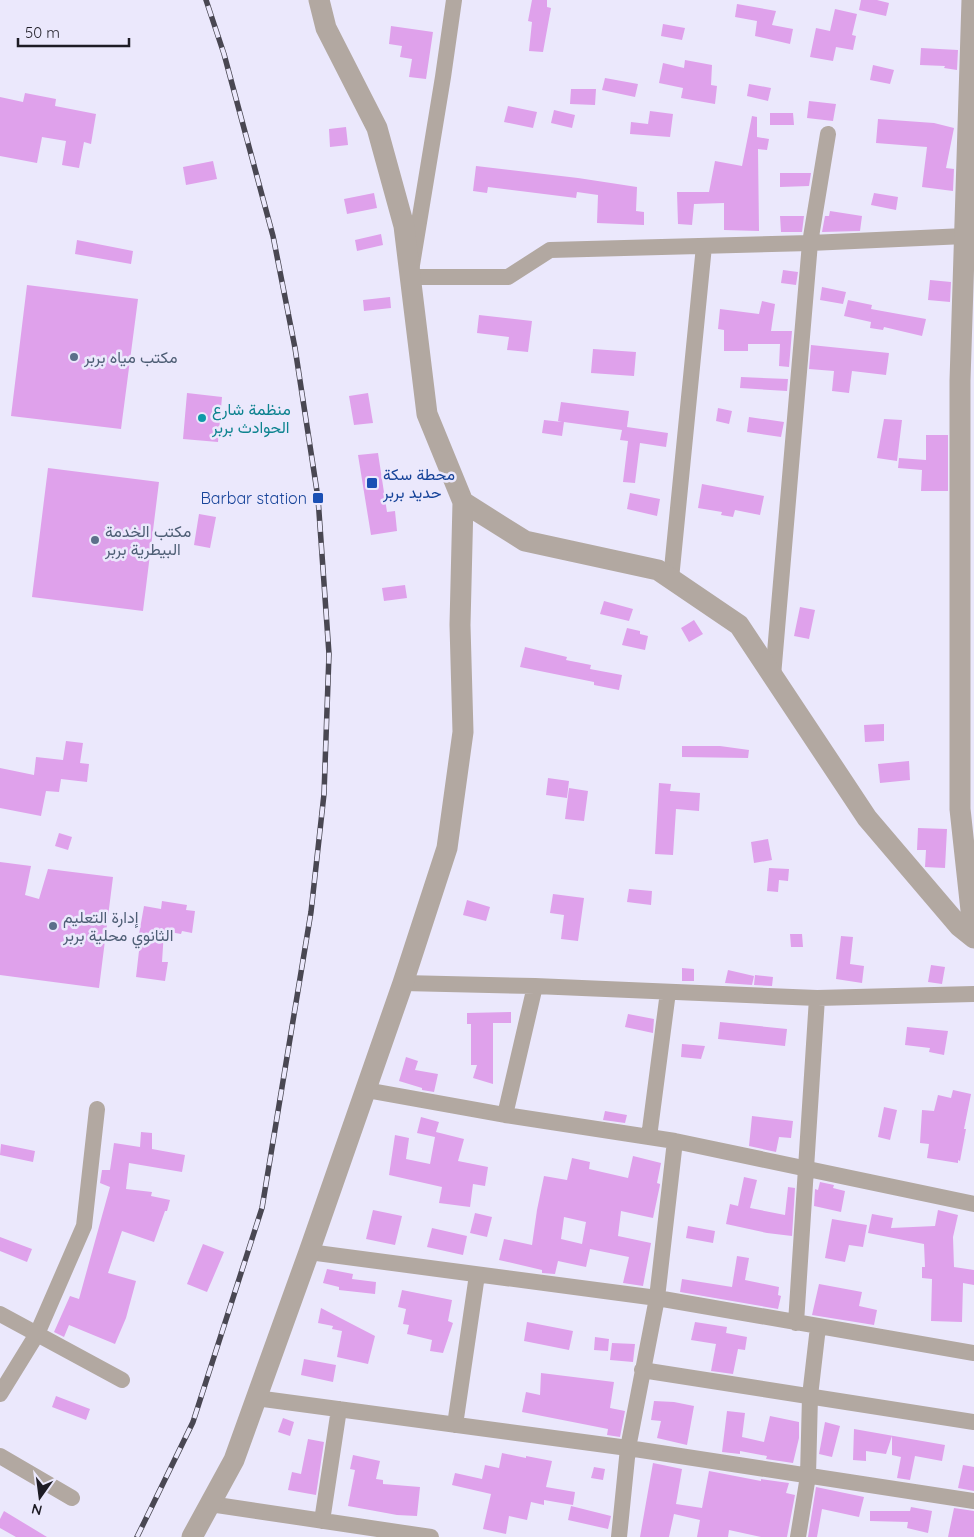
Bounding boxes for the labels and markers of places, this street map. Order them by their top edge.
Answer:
place label: مكتب مياه بربر [83,347,177,368]
marker: مكتب مياه بربر [68,351,80,363]
place label: منظمة شارع الحوادث بربر [211,399,291,438]
marker: منظمة شارع الحوادث بربر [196,412,208,424]
place label: محطة سكة حديد بربر [382,464,455,503]
marker: محطة سكة حديد بربر [365,476,379,490]
place label: Barbar station [200,488,307,508]
marker: Barbar station [311,491,325,505]
place label: مكتب الخدمة البيطرية بربر [104,521,191,560]
marker: مكتب الخدمة البيطرية بربر [89,534,101,546]
place label: إدارة التعليم الثانوي محلية بربر [62,907,173,949]
marker: إدارة التعليم الثانوي محلية بربر [47,920,59,932]

